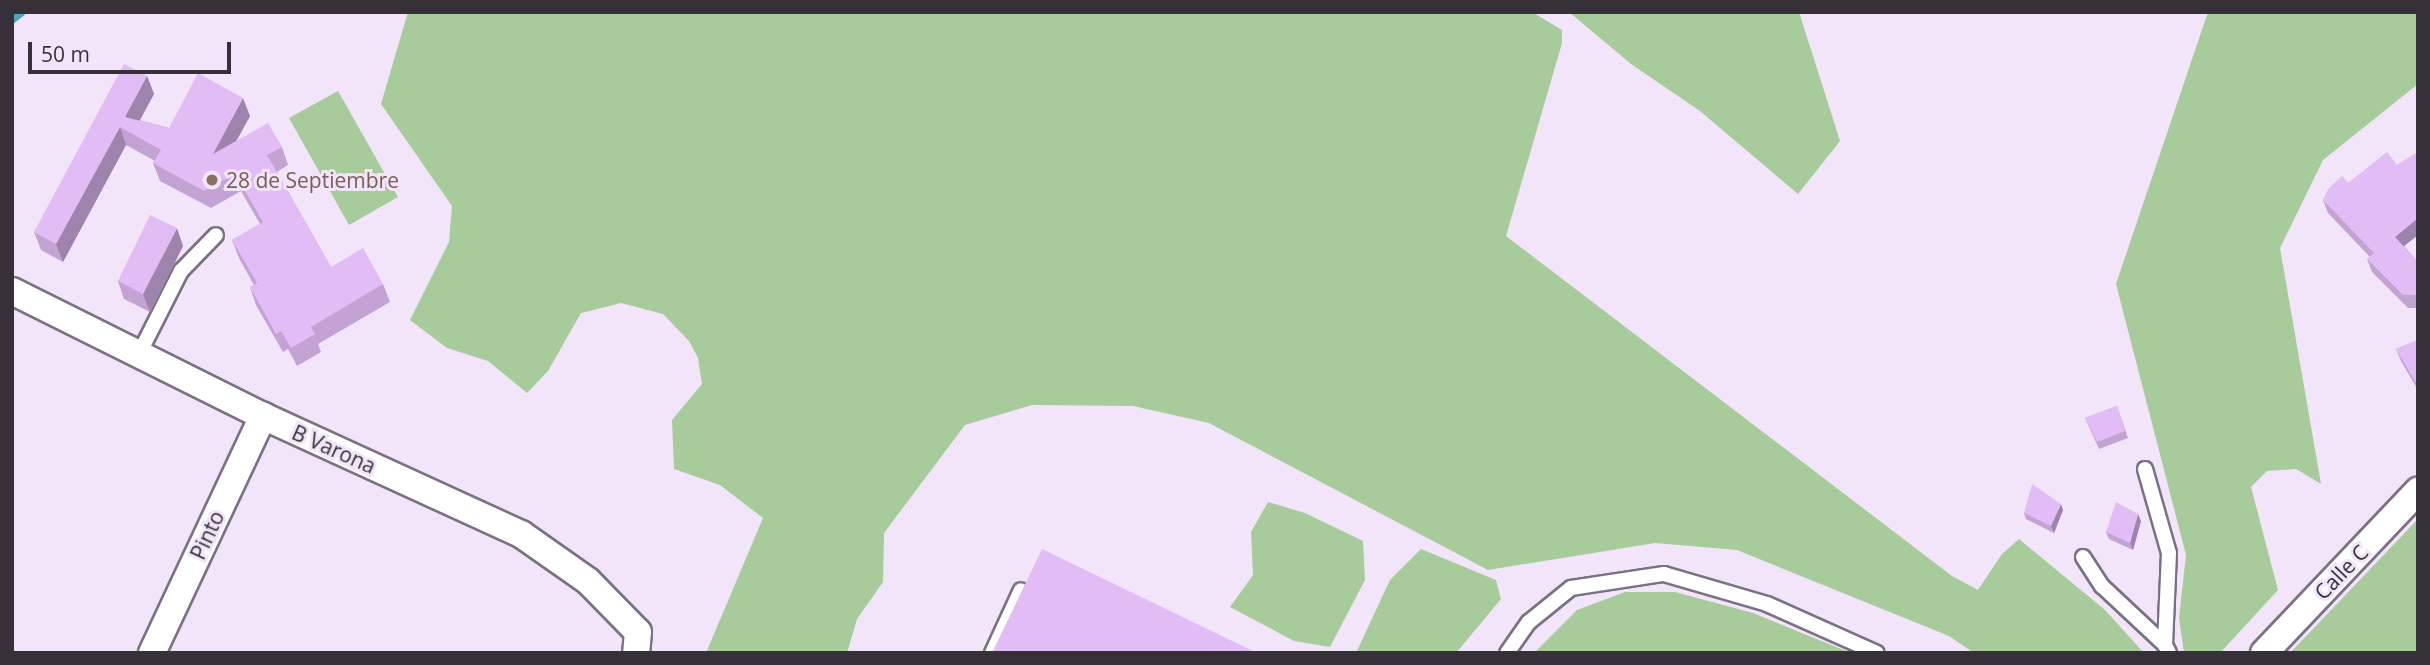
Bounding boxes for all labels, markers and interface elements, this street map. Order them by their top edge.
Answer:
scale bar [32,28,234,72]
text: 50 m [41,40,90,68]
place label: 28 de Septiembre [226,167,399,193]
marker: 28 de Septiembre [204,172,220,188]
street label: B Varona [288,419,380,479]
street label: Pinto [185,507,229,563]
street label: Calle C [2309,540,2373,604]

